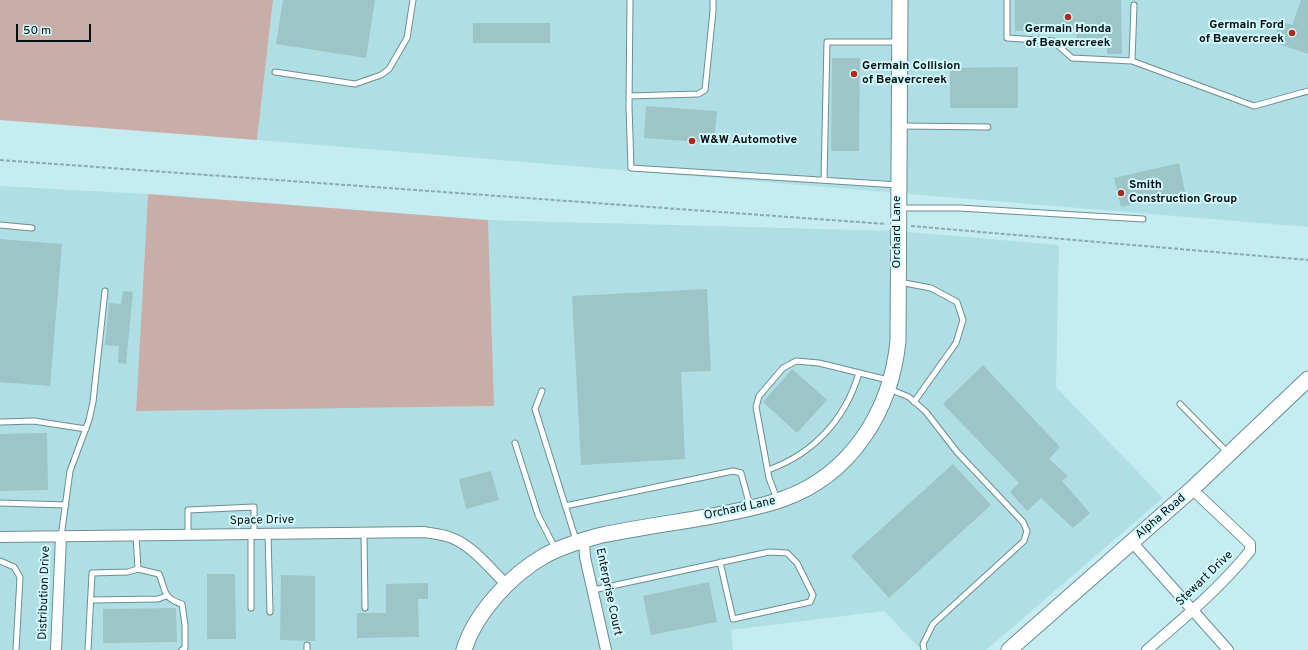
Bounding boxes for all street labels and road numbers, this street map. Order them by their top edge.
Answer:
street label: Orchard Lane [891,196,905,268]
street label: Alpha Road [1133,491,1189,543]
street label: Orchard Lane [703,494,777,524]
street label: Space Drive [230,513,294,529]
street label: Distribution Drive [36,546,54,640]
street label: Enterprise Court [592,547,624,637]
street label: Stewart Drive [1174,548,1236,610]

